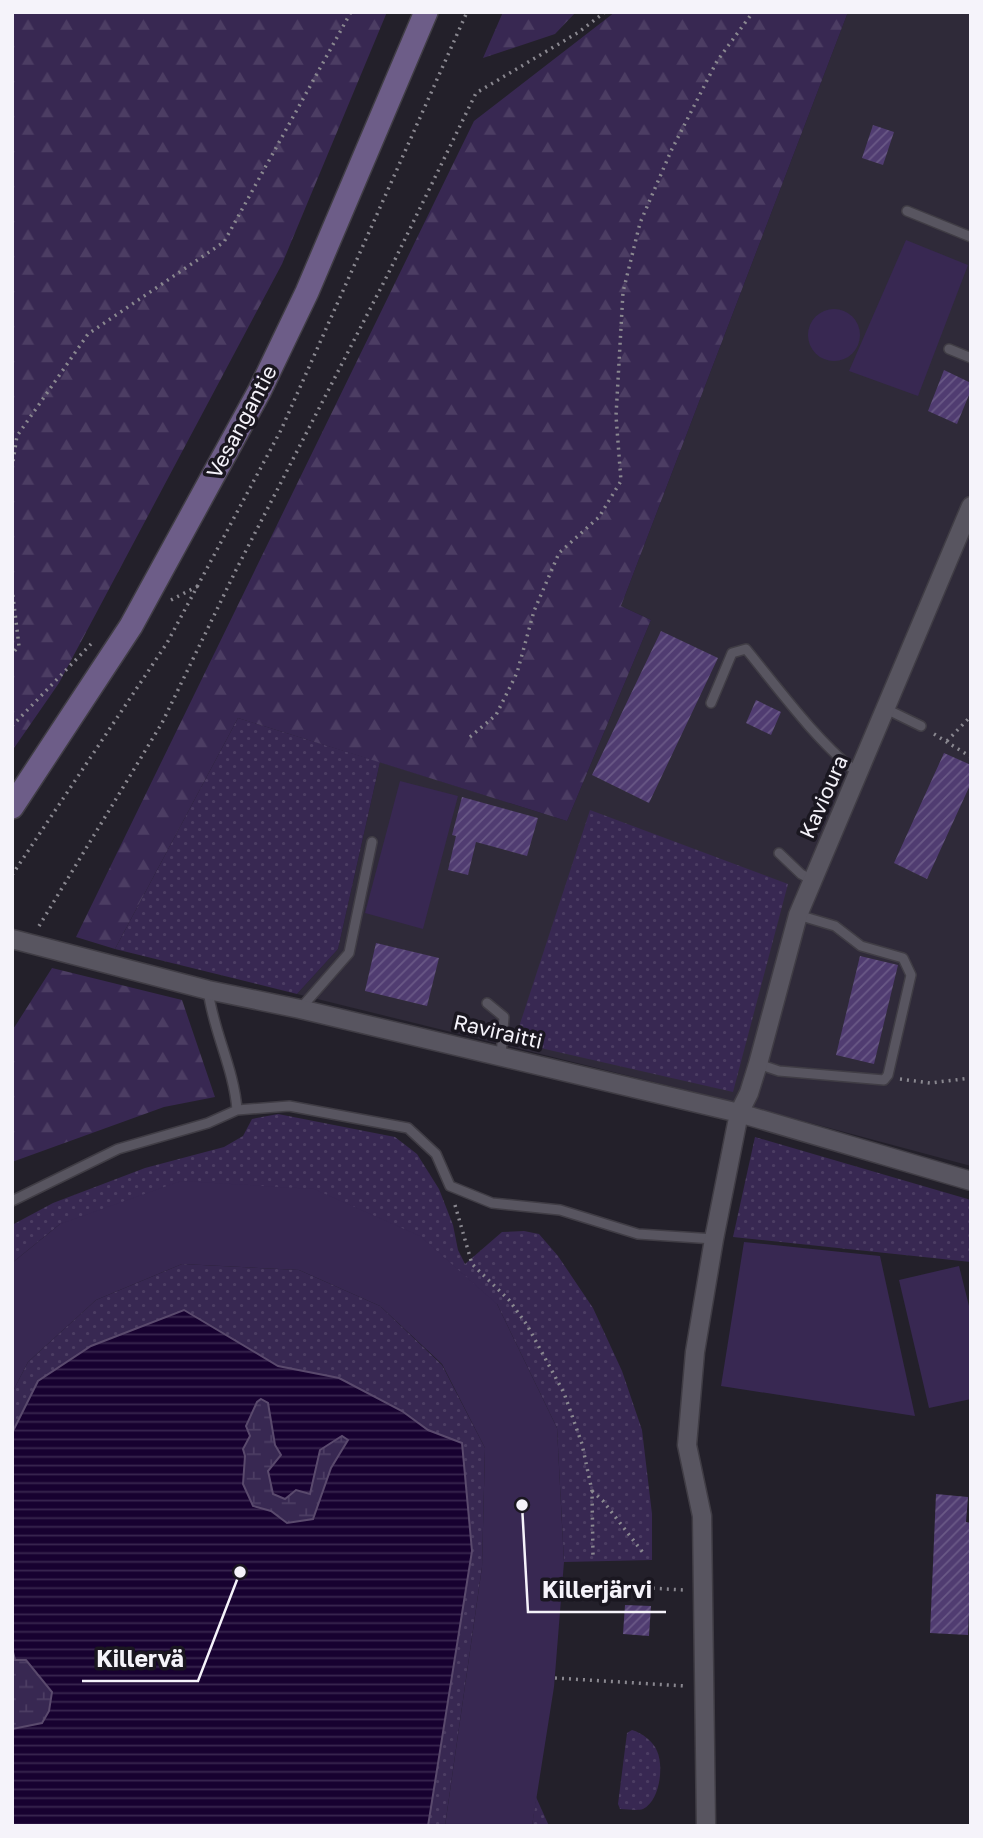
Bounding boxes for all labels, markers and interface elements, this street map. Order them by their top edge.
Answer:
street label: Vesangantie [200,360,282,483]
street label: Kavioura [793,751,853,842]
street label: Raviraitti [451,1008,545,1054]
callout: Killerjärvi [528,1568,666,1612]
text: Killerjärvi [542,1575,652,1603]
callout: Killervä [82,1637,198,1681]
text: Killervä [96,1644,184,1672]

